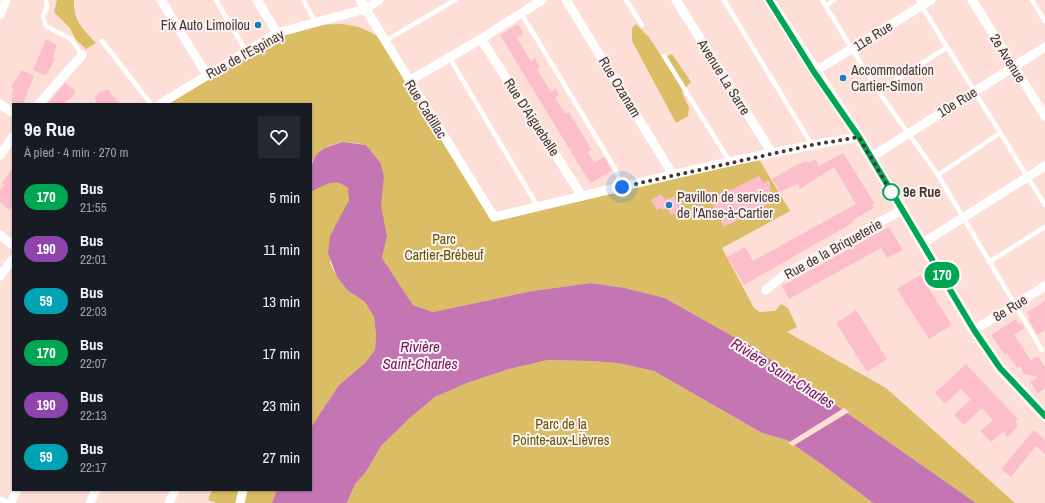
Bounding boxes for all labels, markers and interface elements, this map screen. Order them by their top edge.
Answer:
place label: Fix Auto Limoilou [161,16,250,34]
street label: 11e Rue [850,17,896,55]
marker: Fix Auto Limoilou [253,20,263,30]
street label: Rue de l'Espinay [203,25,287,83]
street label: 2e Avenue [986,30,1030,86]
street label: Avenue La Sarre [693,35,754,118]
street label: Rue Ozanam [595,53,645,121]
place label: Accommodation Cartier-Simon [850,61,934,95]
marker: Accommodation Cartier-Simon [838,73,848,83]
street label: Rue D'Aiguebelle [500,75,564,159]
street label: Rue Cadillac [401,76,451,142]
street label: 10e Rue [934,83,980,121]
text: 9e Rue [24,116,75,142]
button: heart [258,116,300,158]
text: À pied · 4 min · 270 m [24,144,128,161]
your location [612,177,632,197]
text: Bus [80,178,103,199]
marker: 9e Rue [882,183,900,201]
place label: 9e Rue [903,183,941,201]
text: 5 min [269,187,300,208]
text: 170 [36,188,56,206]
place label: Pavillon de services de l'Anse-à-Cartier [677,188,780,222]
text: 21:55 [80,199,107,216]
marker: Pavillon de services de l'Anse-à-Cartier [664,200,674,210]
street label: Rue de la Briqueterie [781,215,885,283]
text: Bus [80,230,103,251]
park label: Parc Cartier-Brébeuf [404,230,484,264]
text: 11 min [263,239,300,260]
text: 190 [36,240,56,258]
text: 22:01 [80,251,107,268]
line badge: 170 [919,262,965,288]
text: 170 [932,266,952,284]
text: Bus [80,282,103,303]
text: 13 min [262,291,300,312]
street label: 8e Rue [990,291,1030,325]
text: 59 [40,292,52,310]
text: 22:03 [80,303,107,320]
water label: Rivière Saint-Charles [727,333,839,413]
text: Bus [80,334,103,355]
water label: Rivière Saint-Charles [382,336,458,374]
text: 17 min [262,343,300,364]
text: 170 [36,344,56,362]
text: 22:07 [80,355,107,372]
text: Bus [80,386,103,407]
text: 23 min [262,395,300,416]
text: 190 [36,396,56,414]
text: 22:13 [80,407,107,424]
park label: Parc de la Pointe-aux-Lièvres [513,415,610,449]
text: Bus [80,438,103,459]
text: 27 min [262,447,300,468]
text: 59 [40,448,52,466]
text: 22:17 [80,459,107,476]

